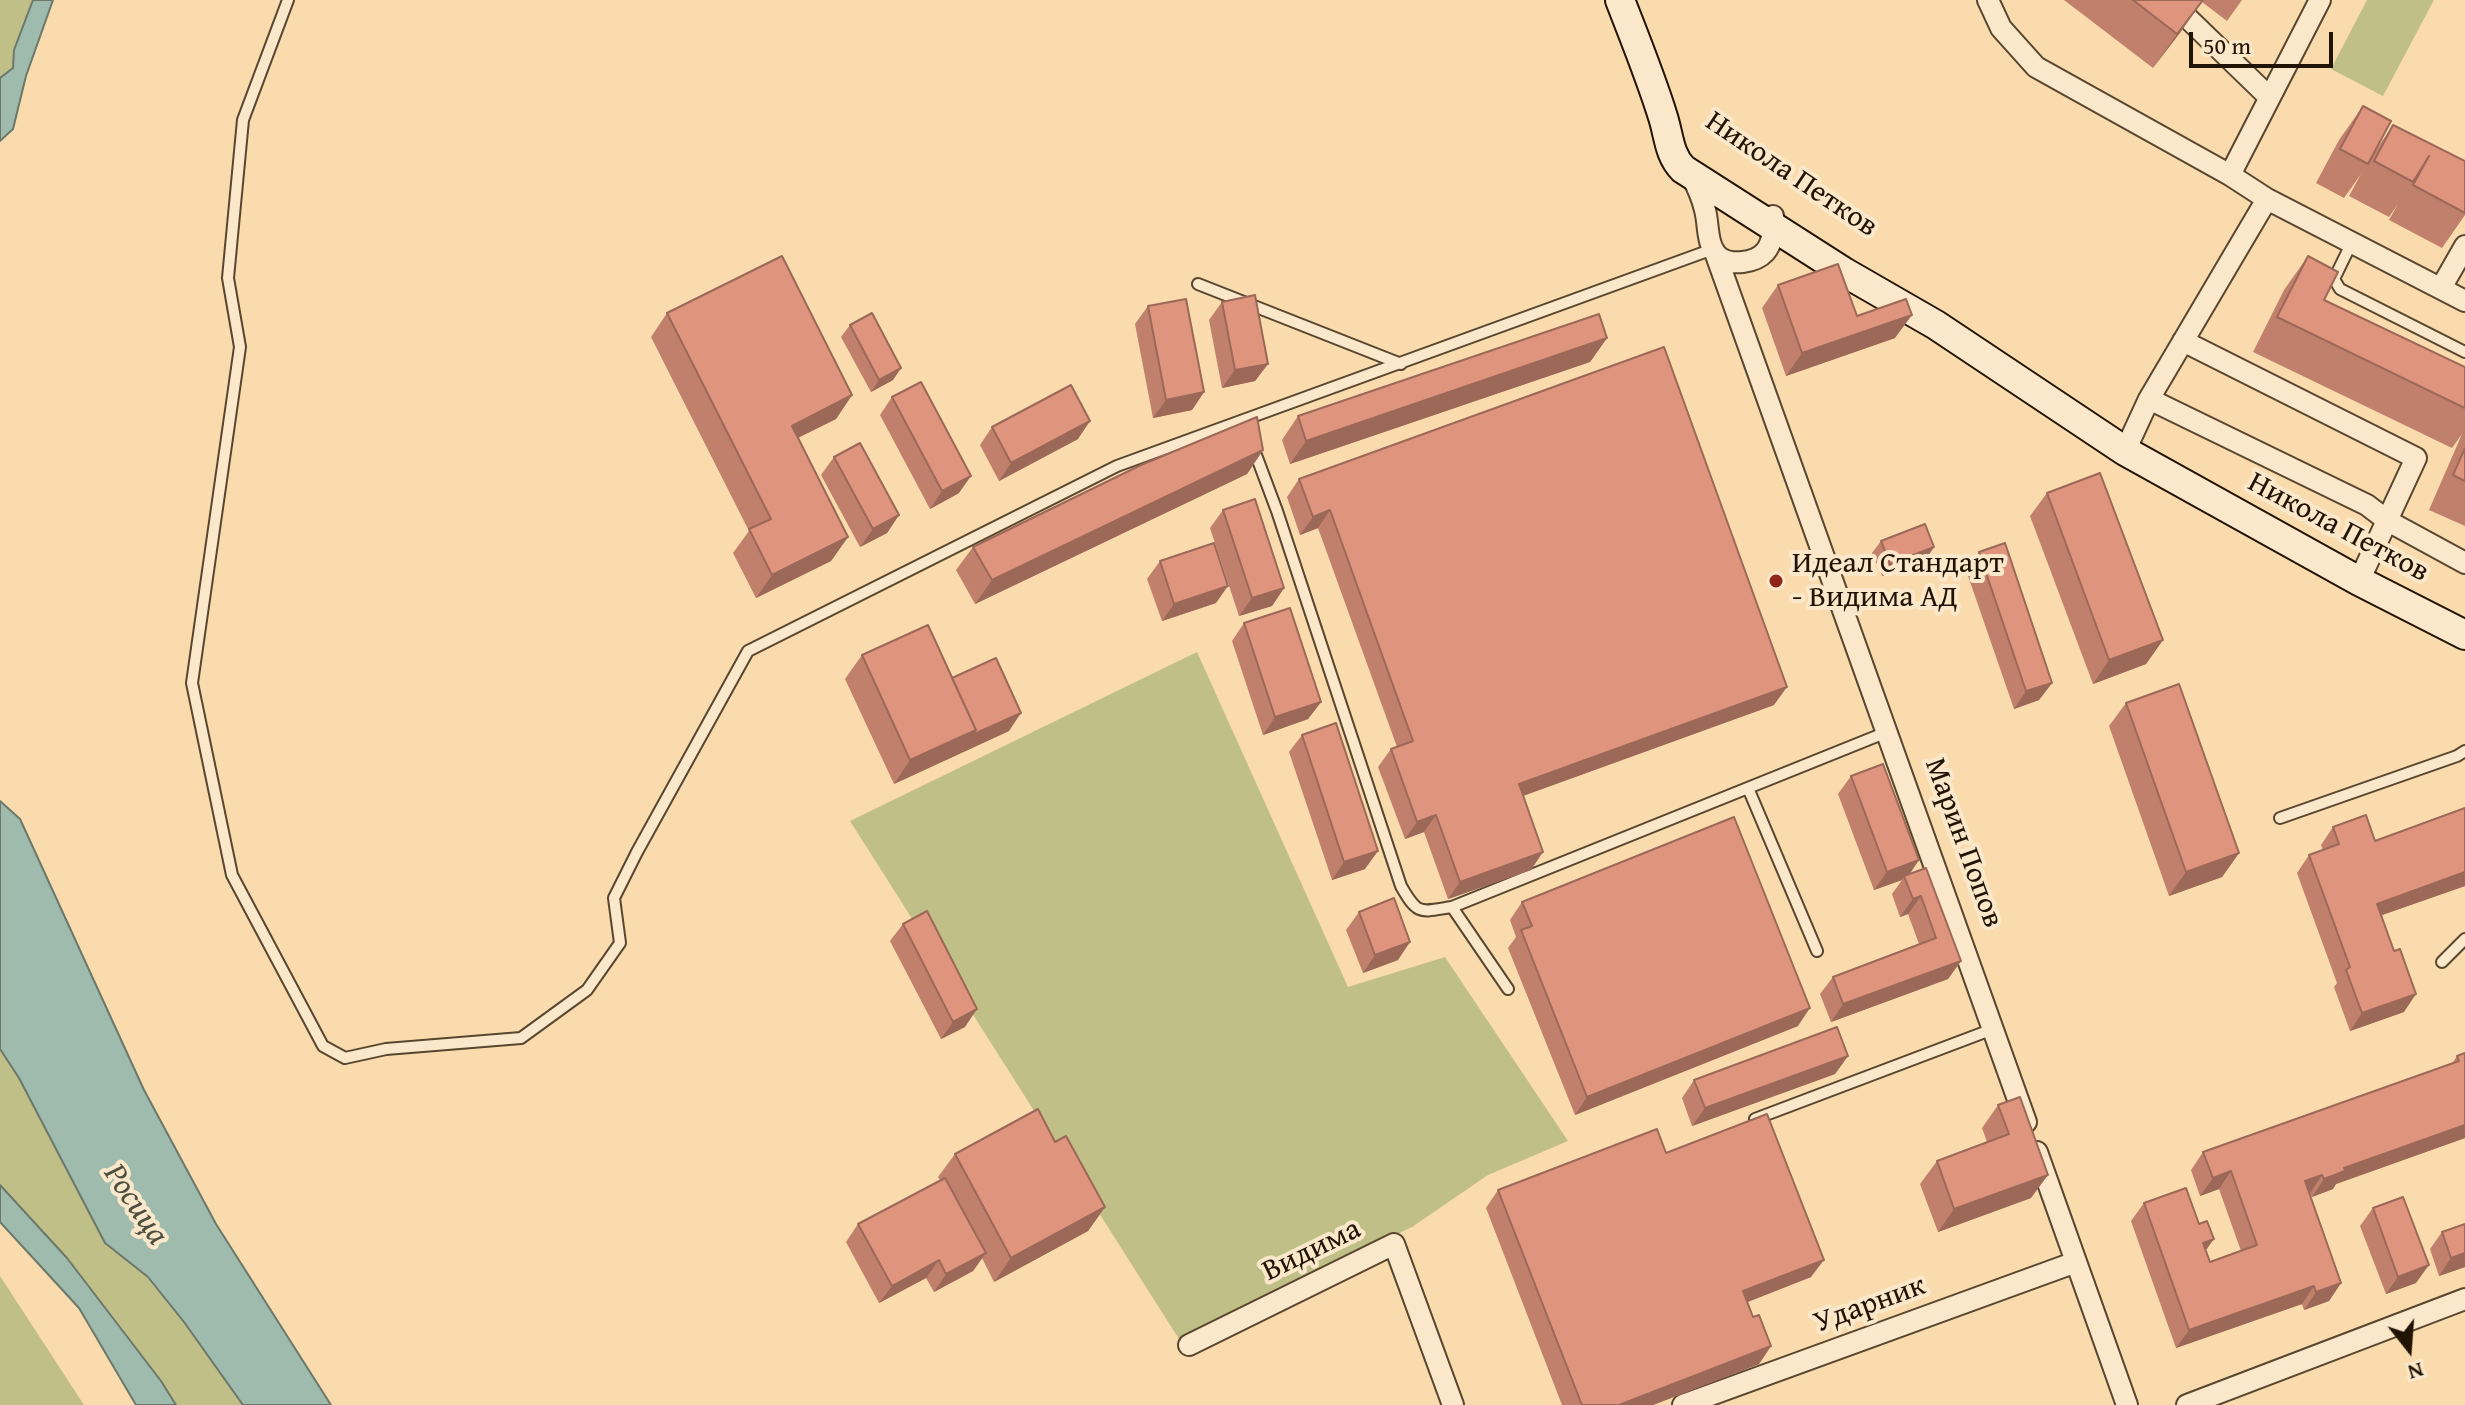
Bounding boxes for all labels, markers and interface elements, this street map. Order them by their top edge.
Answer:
scale bar [2193,16,2337,66]
text: 50 m [2203,28,2251,63]
street label: Никола Петков [1698,104,1884,246]
street label: Никола Петков [2241,465,2435,591]
place label: Идеал Стандарт - Видима АД [1792,546,2004,616]
marker: Идеал Стандарт - Видима АД [1767,572,1785,590]
street label: Марин Попов [1916,754,2010,932]
water label: Росица [94,1157,176,1253]
street label: Видима [1257,1212,1367,1290]
street label: Ударник [1809,1268,1931,1342]
north arrow [2369,1309,2449,1389]
text: N [2404,1354,2428,1389]

